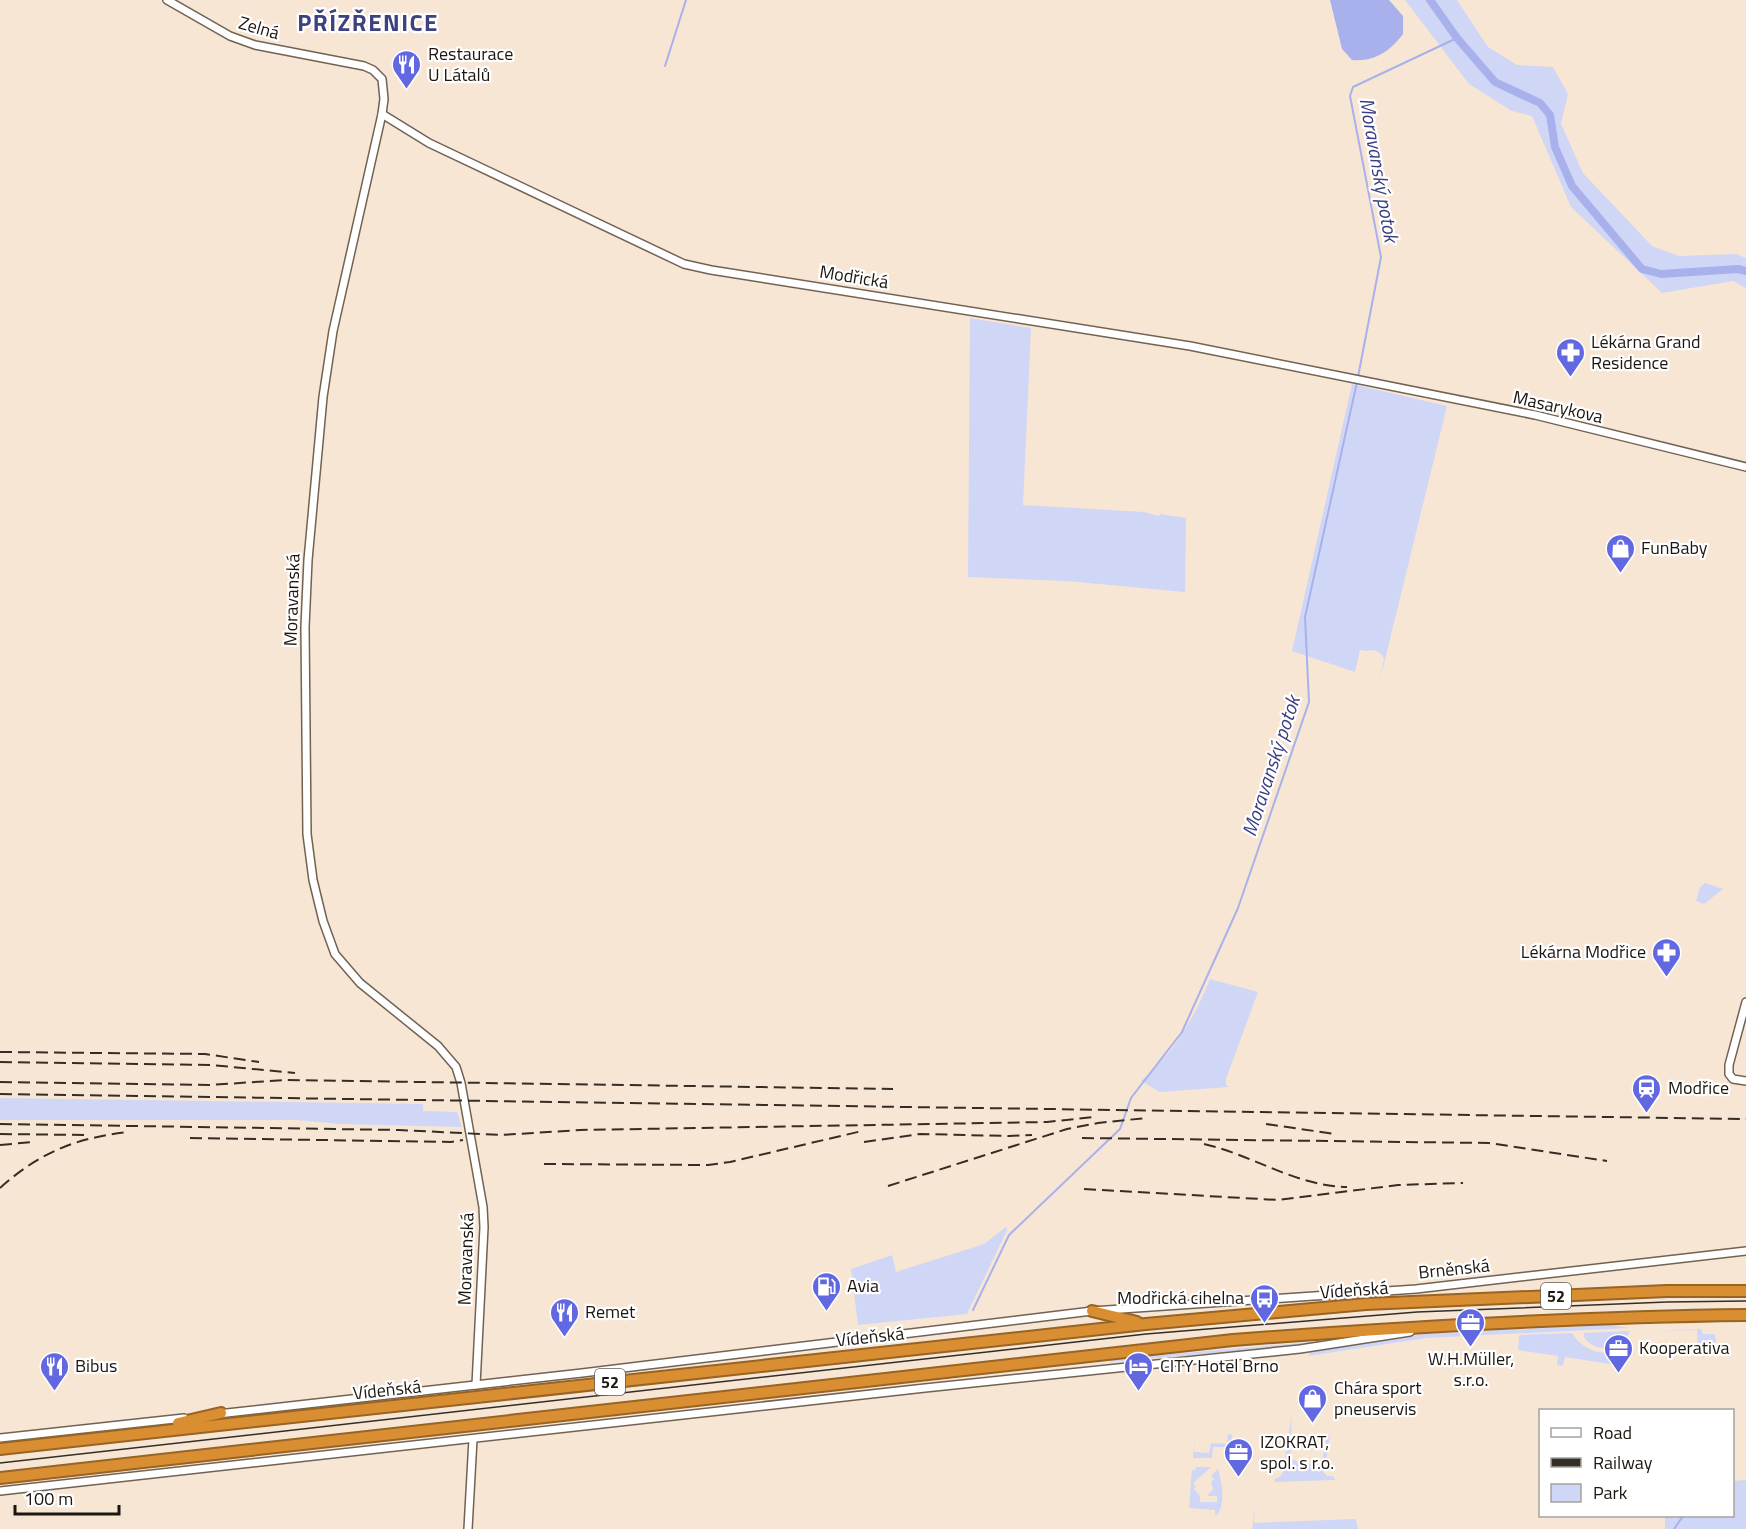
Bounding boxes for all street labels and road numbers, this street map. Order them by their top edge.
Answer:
street label: Zelná [236,9,283,46]
street label: Modřická [818,258,891,295]
street label: Masarykova [1510,383,1606,430]
street label: Moravanská [276,553,307,647]
street label: Moravanská [450,1212,481,1306]
street label: Brněnská [1417,1251,1491,1286]
street label: Vídeňská [1319,1274,1389,1305]
road number: 52 [1541,1283,1571,1309]
street label: Vídeňská [834,1319,905,1354]
road number: 52 [595,1369,625,1395]
street label: Vídeňská [351,1372,422,1407]

